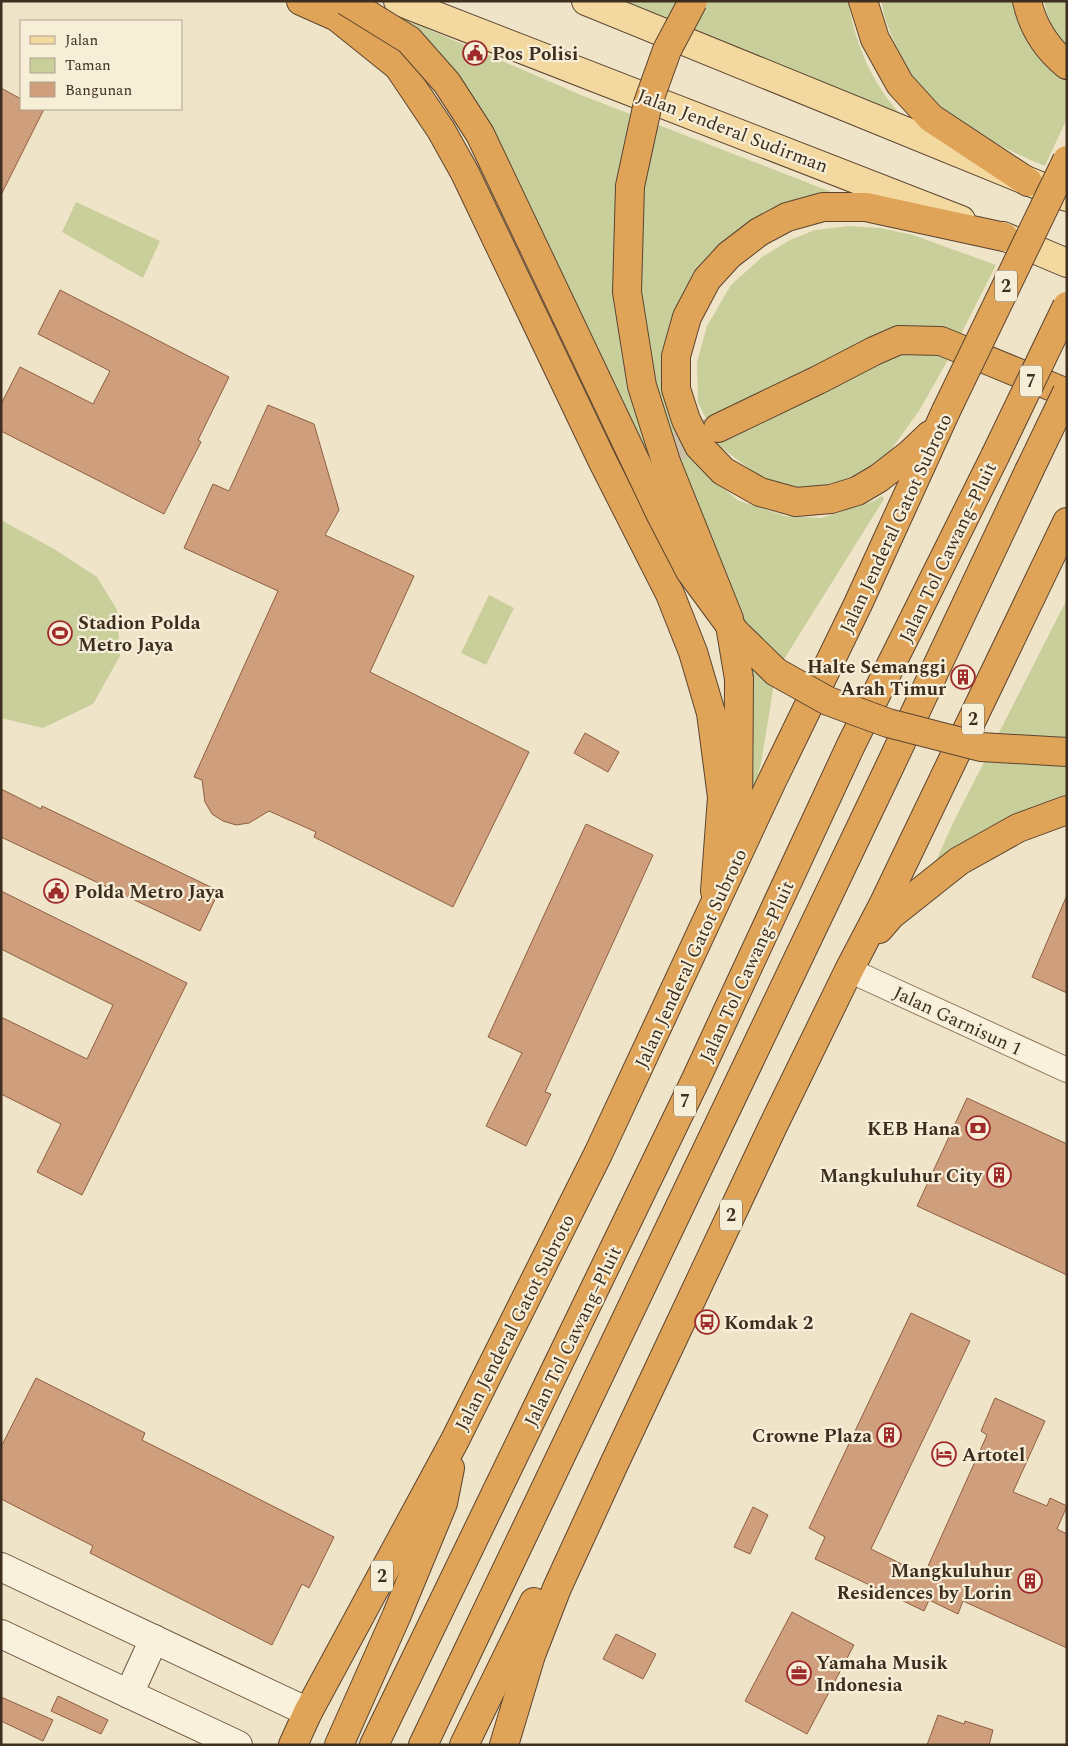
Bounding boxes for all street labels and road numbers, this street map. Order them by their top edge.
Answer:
street label: Jalan Jenderal Sudirman [633,82,832,181]
road number: 2 [995,270,1017,302]
road number: 7 [1020,366,1042,396]
street label: Jalan Jenderal Gatot Subroto [833,409,960,638]
street label: Jalan Tol Cawang–Pluit [892,457,1005,648]
road number: 2 [962,704,984,734]
street label: Jalan Jenderal Gatot Subroto [628,844,755,1073]
street label: Jalan Tol Cawang–Pluit [692,876,802,1067]
street label: Jalan Garnisun 1 [888,979,1027,1064]
road number: 7 [674,1086,696,1116]
road number: 2 [720,1200,742,1230]
street label: Jalan Jenderal Gatot Subroto [448,1209,583,1436]
street label: Jalan Tol Cawang–Pluit [517,1241,630,1432]
road number: 2 [371,1560,393,1592]

